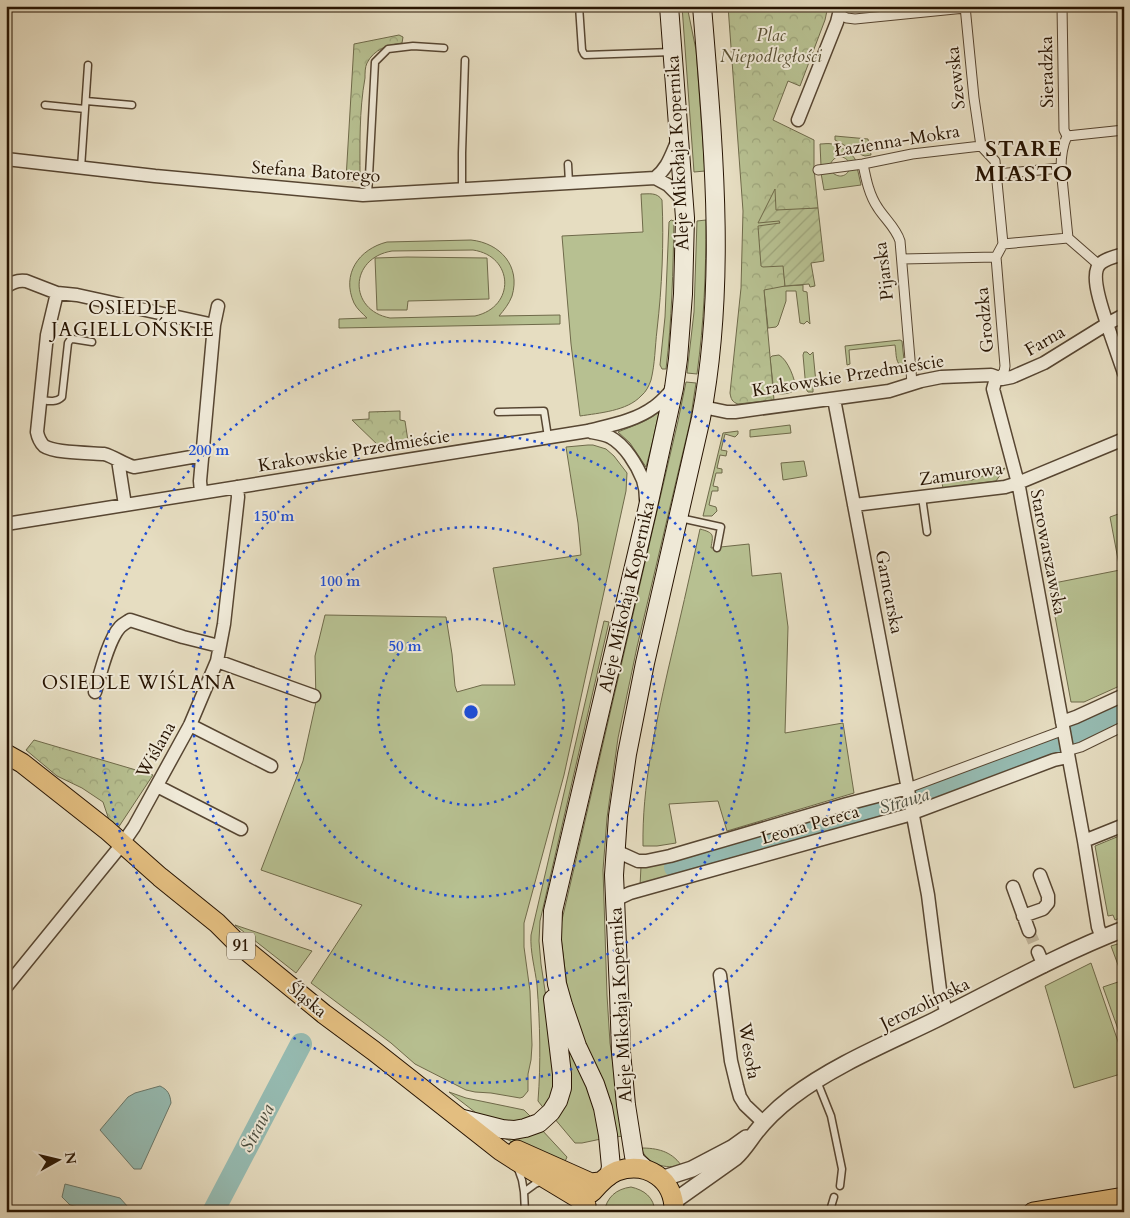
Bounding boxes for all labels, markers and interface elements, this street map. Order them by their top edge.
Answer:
park label: Plac Niepodległości [720,23,823,69]
street label: Sieradzka [1034,36,1060,108]
street label: Szewska [940,45,972,111]
street label: Aleje Mikołaja Kopernika [660,54,696,251]
street label: Łazienna-Mokra [832,119,962,163]
district label: STARE MIASTO [975,134,1073,189]
street label: Stefana Batorego [251,155,381,189]
street label: Pijarska [868,240,900,302]
street label: Grodzka [970,286,1000,354]
district label: OSIEDLE JAGIELLOŃSKIE [48,295,215,343]
street label: Farna [1020,319,1070,362]
street label: Krakowskie Przedmieście [750,348,946,404]
street label: Krakowskie Przedmieście [256,423,452,479]
text: 200 m [189,440,230,460]
street label: Zamurowa [918,456,1005,492]
street label: Starowarszawska [1024,487,1072,617]
street label: Aleje Mikołaja Kopernika [593,499,661,695]
text: 150 m [254,506,295,526]
street label: Garncarska [869,548,909,636]
text: 100 m [320,571,361,591]
text: 50 m [388,636,422,656]
district label: OSIEDLE WIŚLANA [42,670,236,696]
centre of rings [462,703,480,721]
street label: Wiślana [130,717,182,784]
water label: Strawa [876,781,933,821]
street label: Leona Pereca [758,799,862,851]
street label: Aleje Mikołaja Kopernika [603,906,639,1103]
road number: 91 [227,932,255,959]
street label: Jerozolimska [873,971,974,1038]
street label: Śląska [282,976,332,1024]
street label: Wesoła [732,1020,766,1081]
water label: Strawa [233,1099,281,1157]
north arrow [32,1136,82,1186]
text: N [60,1151,81,1166]

